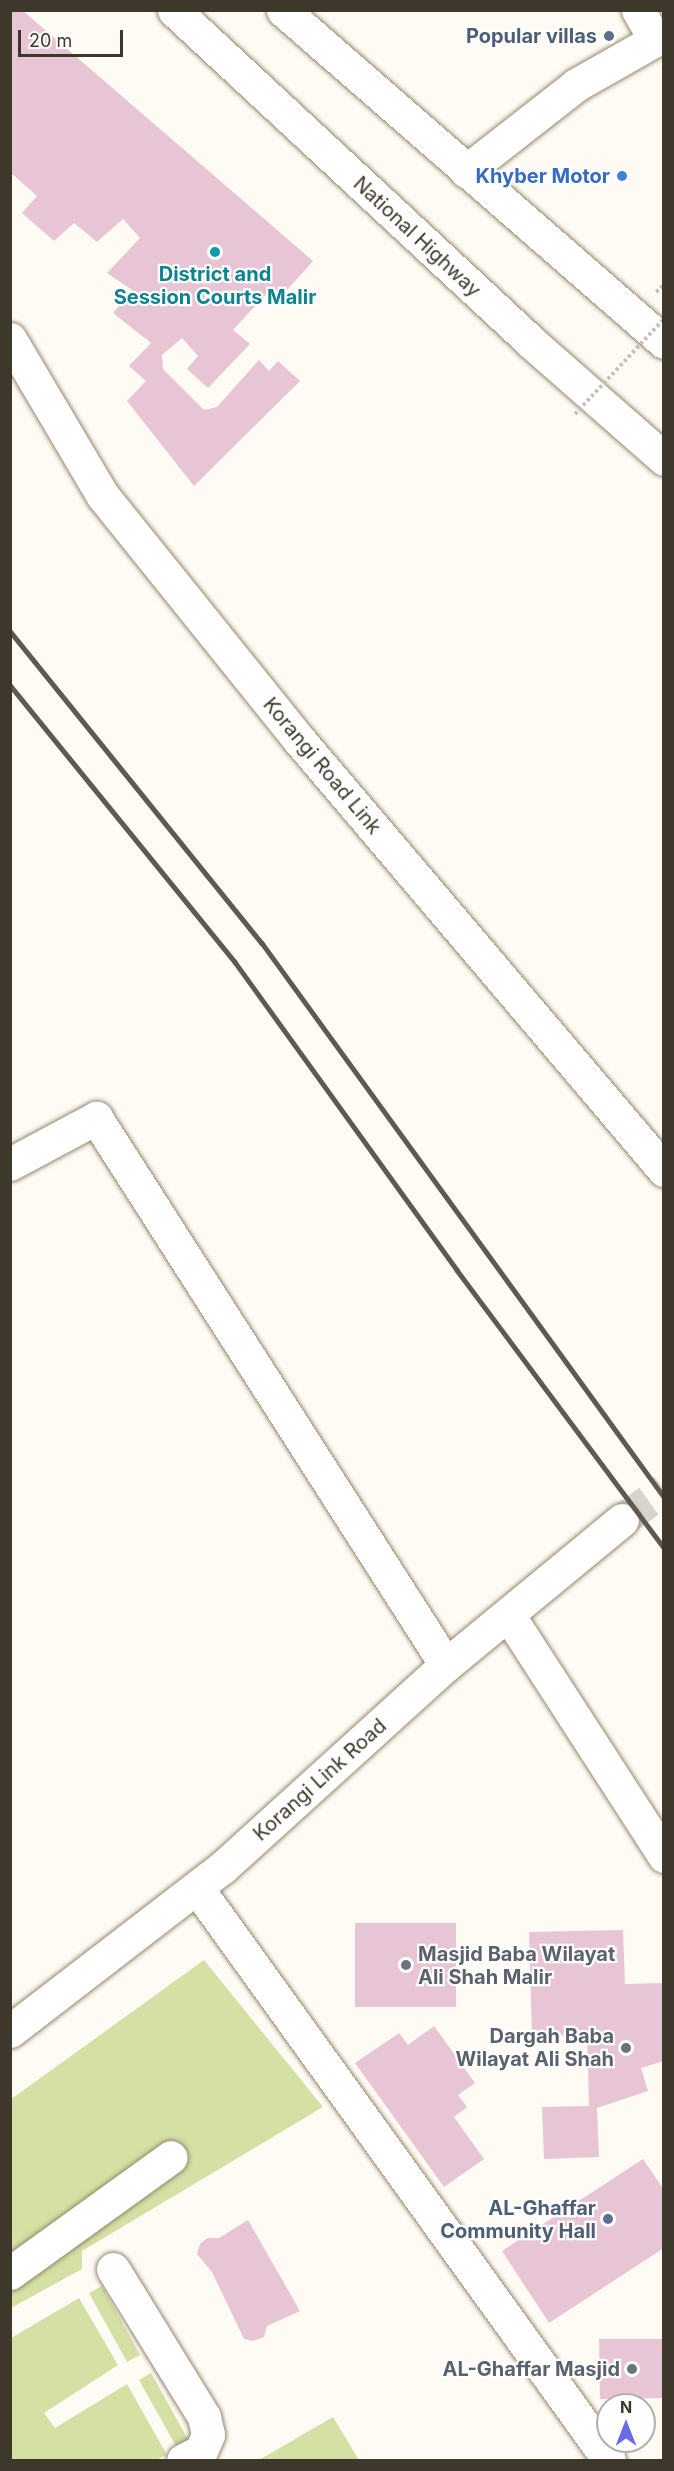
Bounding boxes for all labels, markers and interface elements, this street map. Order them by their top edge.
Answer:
scale bar [21,18,126,56]
place label: Popular villas [466,24,597,48]
marker: Popular villas [602,29,616,43]
text: 20 m [29,30,72,51]
place label: Khyber Motor [476,164,610,188]
marker: Khyber Motor [615,169,629,183]
street label: National Highway [348,172,486,302]
marker: District and Session Courts Malir [208,245,222,259]
place label: District and Session Courts Malir [114,262,316,309]
street label: Korangi Road Link [258,693,386,839]
street label: Korangi Link Road [249,1714,391,1846]
place label: Masjid Baba Wilayat Ali Shah Malir [418,1942,615,1989]
marker: Masjid Baba Wilayat Ali Shah Malir [399,1958,413,1972]
place label: Dargah Baba Wilayat Ali Shah [456,2024,614,2071]
marker: Dargah Baba Wilayat Ali Shah [619,2041,633,2055]
place label: AL-Ghaffar Community Hall [440,2196,596,2243]
marker: AL-Ghaffar Community Hall [601,2212,615,2226]
place label: AL-Ghaffar Masjid [443,2357,620,2381]
marker: AL-Ghaffar Masjid [625,2362,639,2376]
north arrow [596,2393,656,2453]
text: N [620,2397,632,2417]

